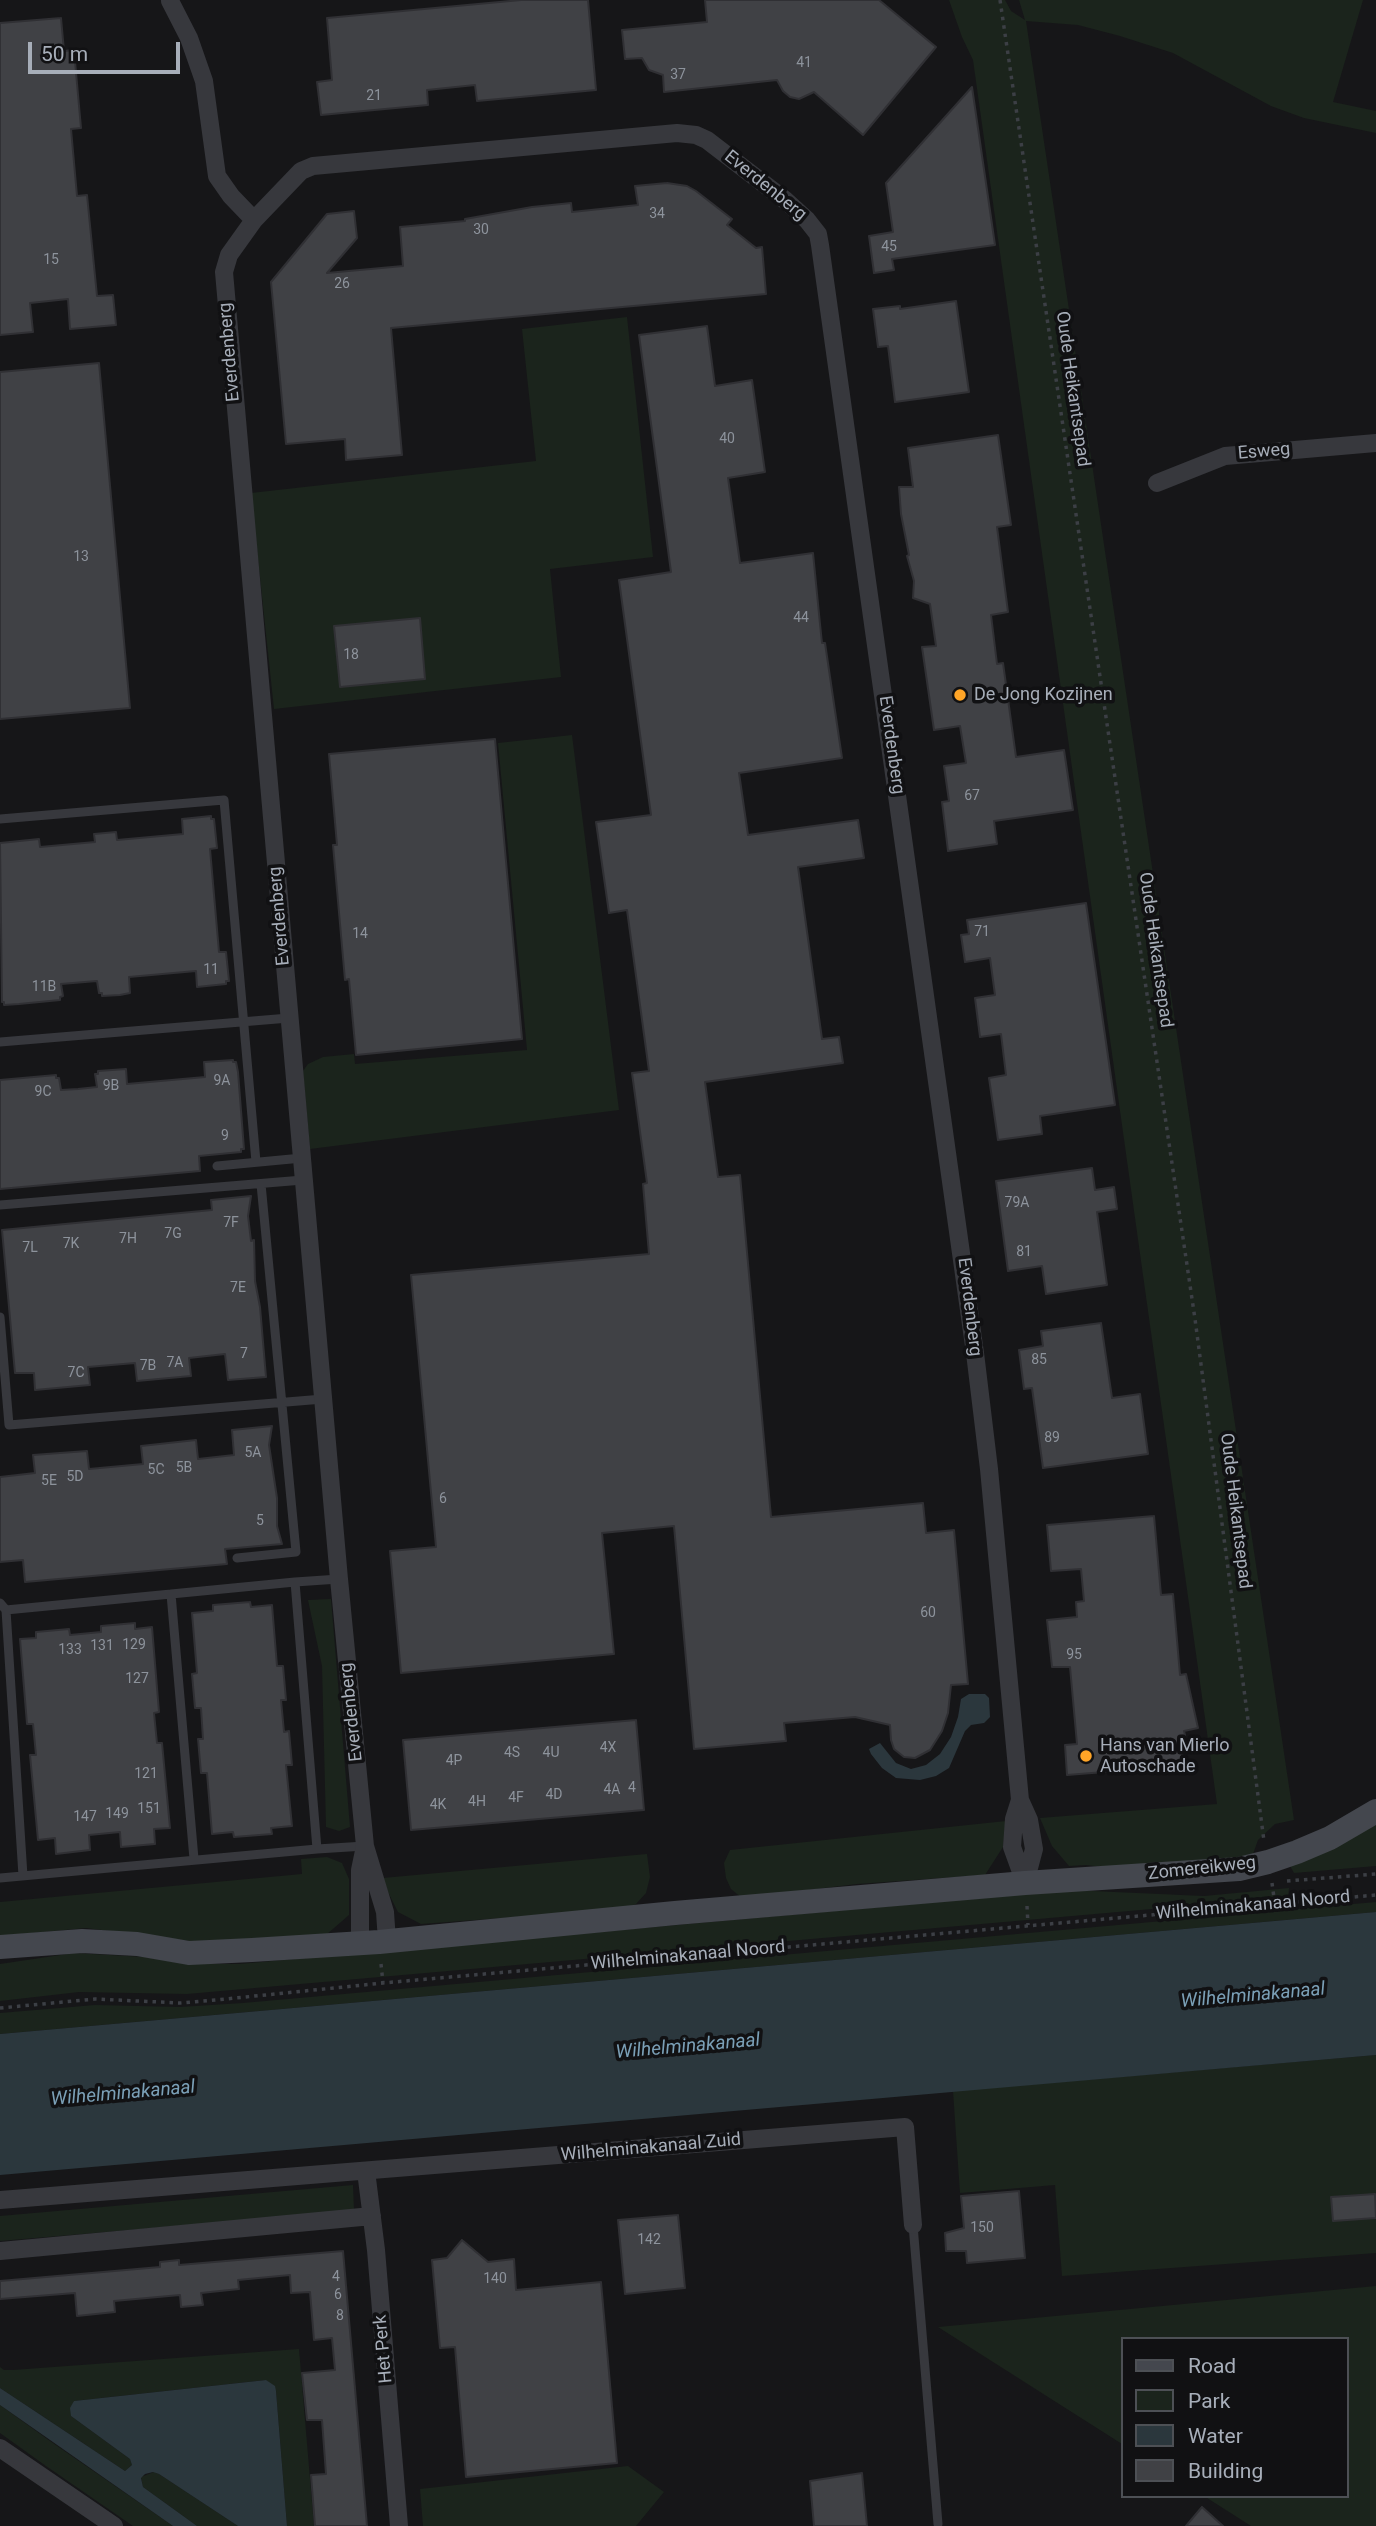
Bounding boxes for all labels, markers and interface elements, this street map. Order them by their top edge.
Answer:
scale bar [32,28,184,72]
text: 50 m [41,42,88,66]
house number: 41 [796,55,812,71]
house number: 37 [670,67,686,83]
house number: 21 [366,88,382,104]
street label: Everdenberg [720,146,810,226]
house number: 34 [649,206,665,222]
house number: 30 [473,222,489,238]
house number: 45 [881,239,897,255]
house number: 15 [43,252,59,268]
house number: 26 [334,276,350,292]
street label: Everdenberg [215,302,245,402]
street label: Oude Heikantsepad [1050,310,1094,468]
house number: 40 [719,431,735,447]
street label: Esweg [1237,439,1291,465]
house number: 13 [73,549,89,565]
house number: 44 [793,610,809,626]
house number: 18 [343,647,359,663]
place label: De Jong Kozijnen [974,684,1113,706]
marker: De Jong Kozijnen [952,687,968,703]
street label: Everdenberg [873,694,909,796]
house number: 67 [964,788,980,804]
street label: Everdenberg [265,866,295,966]
street label: Oude Heikantsepad [1133,871,1177,1029]
house number: 71 [974,924,990,940]
house number: 14 [352,926,368,942]
house number: 11 [203,962,219,978]
house number: 11B [32,979,56,995]
house number: 9A [213,1073,231,1089]
house number: 9B [103,1078,119,1094]
house number: 9C [35,1084,51,1100]
house number: 9 [221,1128,229,1144]
house number: 79A [1005,1195,1029,1211]
house number: 7F [223,1215,239,1231]
house number: 7G [164,1226,182,1242]
house number: 7H [119,1231,137,1247]
house number: 7K [63,1236,79,1252]
house number: 7L [22,1240,38,1256]
house number: 81 [1016,1244,1032,1260]
street label: Everdenberg [952,1256,986,1358]
house number: 7E [230,1280,246,1296]
house number: 7 [240,1346,248,1362]
house number: 85 [1031,1352,1047,1368]
house number: 7A [166,1355,184,1371]
house number: 7B [140,1358,156,1374]
house number: 7C [68,1365,84,1381]
house number: 89 [1044,1430,1060,1446]
street label: Oude Heikantsepad [1215,1432,1255,1590]
house number: 5A [244,1445,262,1461]
house number: 5B [176,1460,192,1476]
house number: 5C [148,1462,164,1478]
house number: 5D [66,1469,84,1485]
house number: 5E [41,1473,57,1489]
house number: 6 [439,1491,447,1507]
house number: 5 [256,1513,264,1529]
house number: 60 [920,1605,936,1621]
house number: 129 [122,1637,146,1653]
house number: 131 [90,1638,114,1654]
house number: 133 [58,1642,82,1658]
house number: 95 [1066,1647,1082,1663]
street label: Everdenberg [336,1661,368,1763]
house number: 127 [125,1671,149,1687]
place label: Hans van Mierlo Autoschade [1100,1735,1229,1778]
house number: 4X [600,1740,616,1756]
house number: 4S [504,1745,520,1761]
house number: 4U [543,1745,559,1761]
marker: Hans van Mierlo Autoschade [1078,1748,1094,1764]
house number: 4P [446,1753,462,1769]
house number: 121 [134,1766,158,1782]
house number: 4 [628,1780,636,1796]
house number: 4A [603,1782,621,1798]
house number: 4D [545,1787,563,1803]
house number: 4F [508,1790,524,1806]
house number: 4H [468,1794,486,1810]
house number: 4K [430,1797,446,1813]
house number: 151 [137,1801,161,1817]
house number: 149 [105,1806,129,1822]
house number: 147 [73,1809,97,1825]
street label: Zomereikweg [1147,1853,1257,1885]
street label: Wilhelminakanaal Noord [1155,1887,1351,1925]
street label: Wilhelminakanaal Noord [590,1937,786,1975]
water label: Wilhelminakanaal [1180,1978,1326,2014]
water label: Wilhelminakanaal [615,2029,761,2065]
water label: Wilhelminakanaal [50,2076,196,2112]
street label: Wilhelminakanaal Zuid [560,2129,742,2167]
house number: 150 [970,2220,994,2236]
house number: 142 [637,2232,661,2248]
house number: 4 [332,2269,340,2285]
house number: 140 [483,2271,507,2287]
house number: 6 [334,2287,342,2303]
house number: 8 [336,2308,344,2324]
street label: Het Perk [370,2314,398,2384]
legend [1120,2337,1348,2498]
text: Road [1188,2354,1236,2378]
text: Park [1188,2389,1230,2413]
text: Water [1188,2424,1243,2448]
text: Building [1188,2459,1263,2483]

